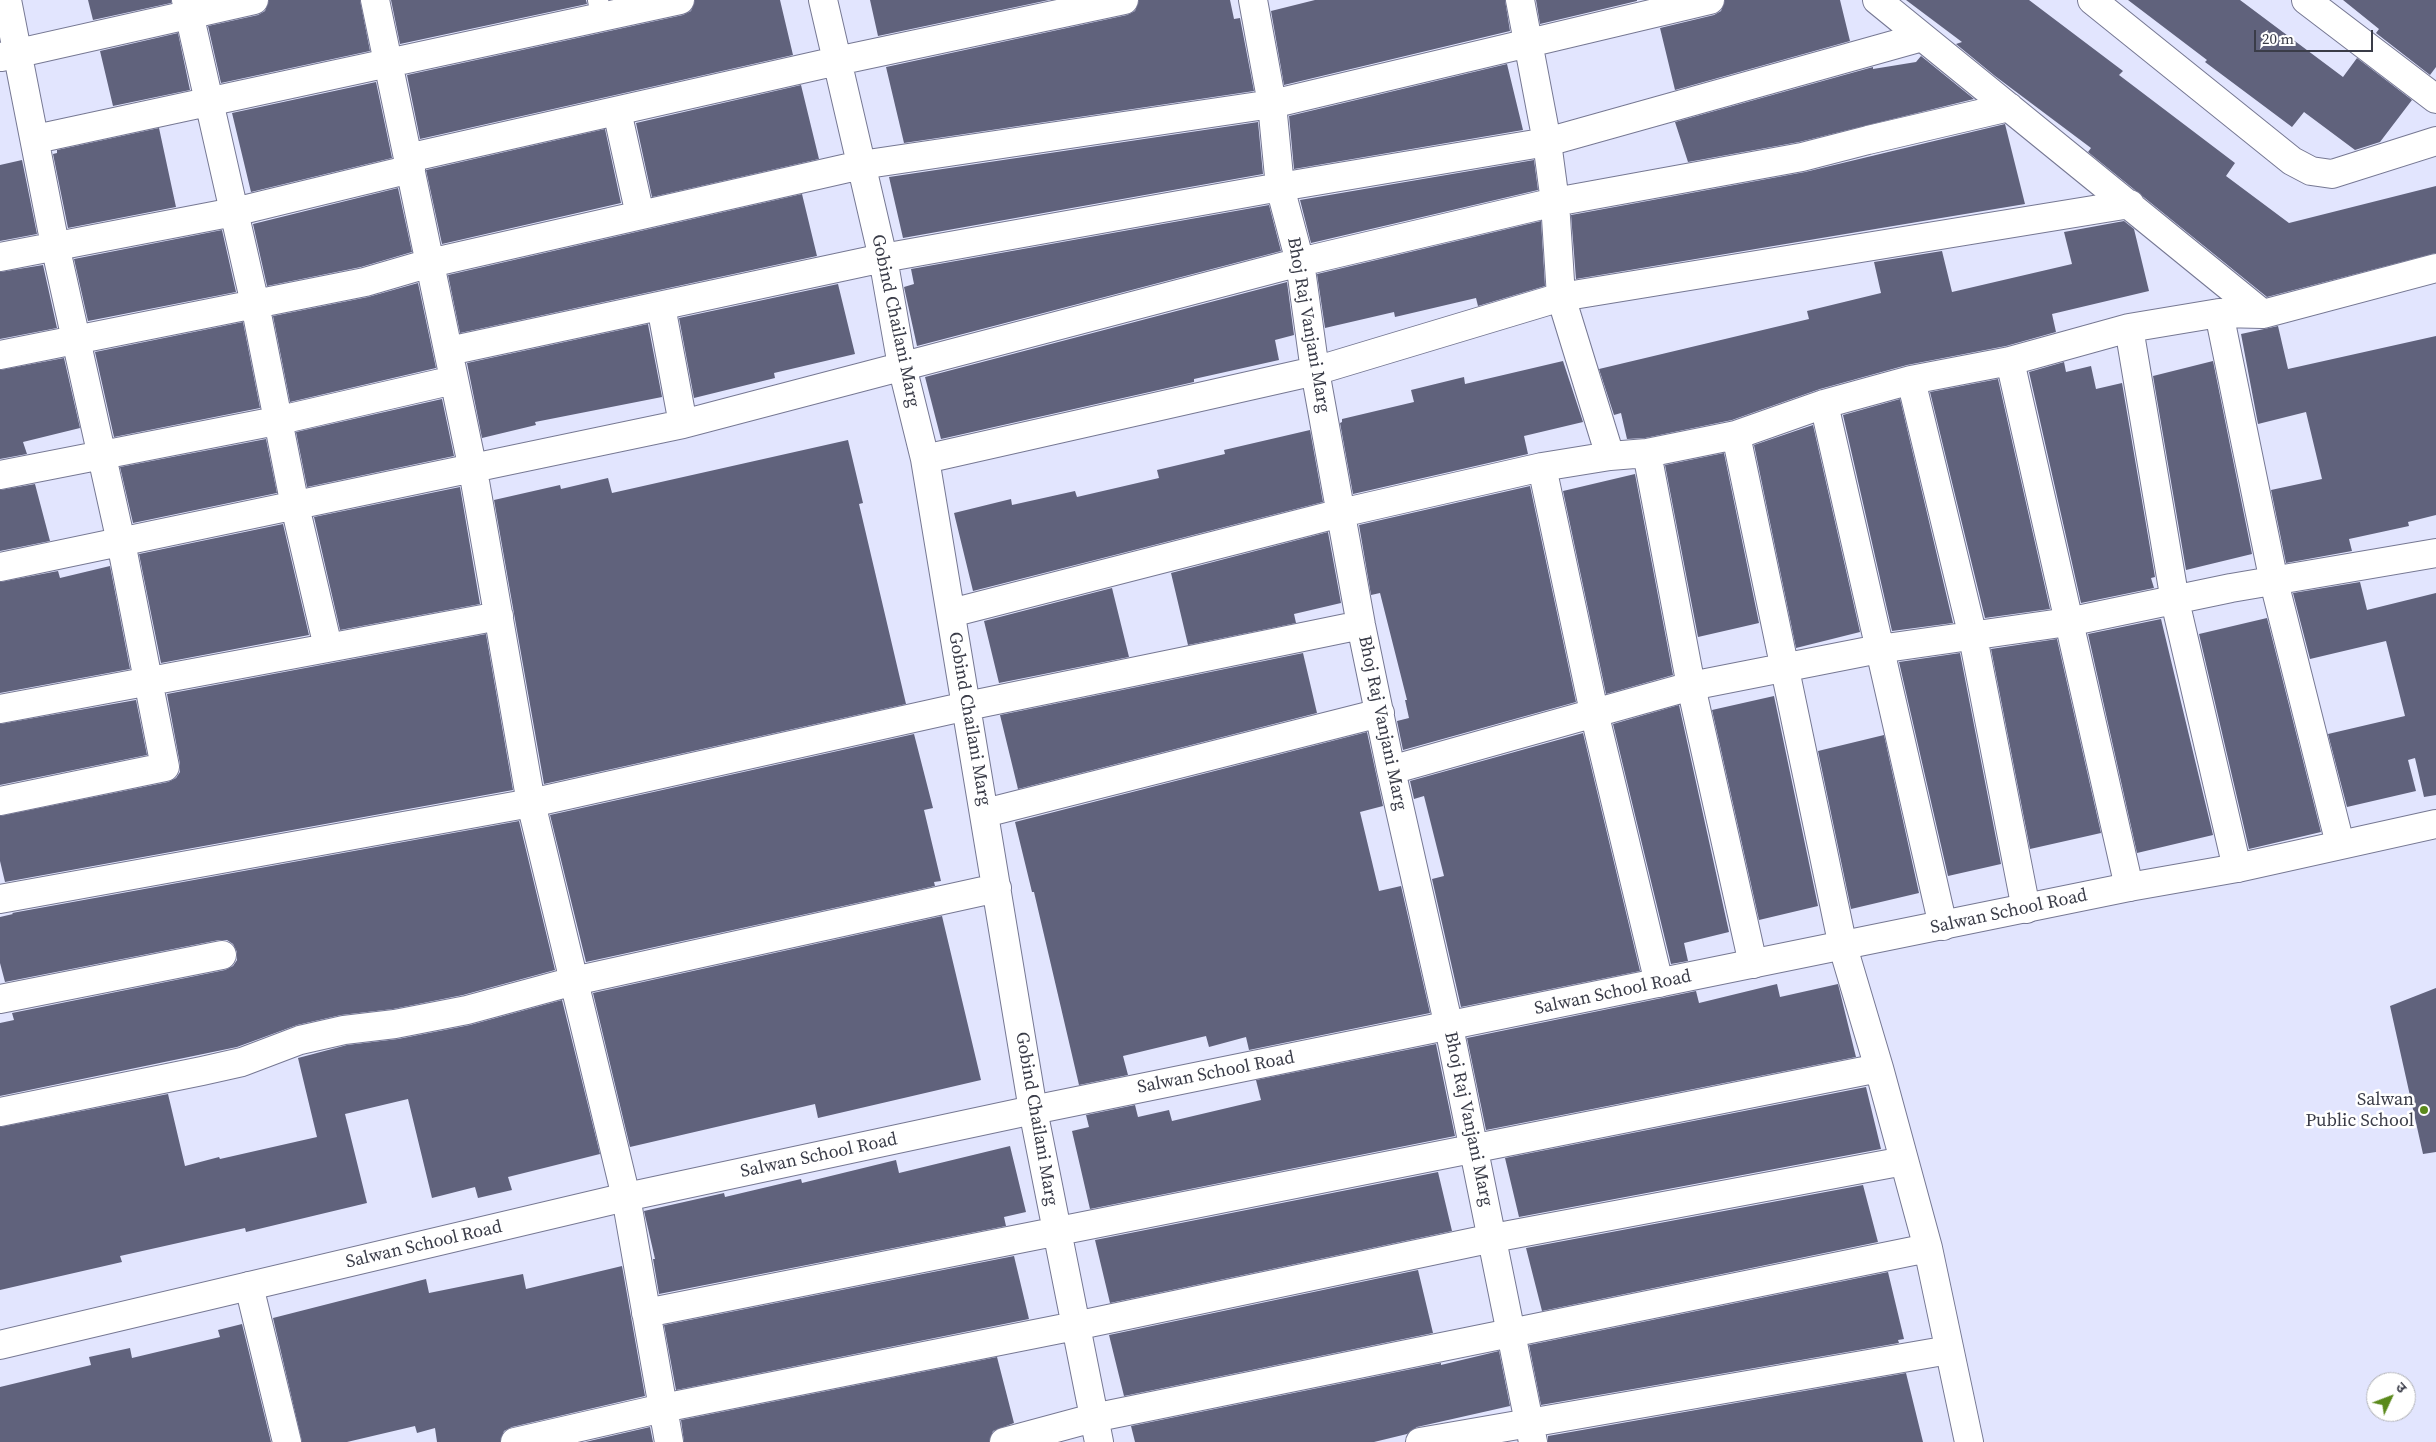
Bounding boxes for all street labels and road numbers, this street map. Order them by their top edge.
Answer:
street label: Gobind Chailani Marg [866,233,924,409]
street label: Bhoj Raj Vanjani Marg [1282,235,1334,415]
street label: Gobind Chailani Marg [943,630,995,808]
street label: Bhoj Raj Vanjani Marg [1353,634,1411,812]
street label: Salwan School Road [1929,885,2089,939]
street label: Salwan School Road [1533,966,1693,1020]
street label: Gobind Chailani Marg [1010,1030,1062,1208]
street label: Bhoj Raj Vanjani Marg [1439,1030,1497,1208]
street label: Salwan School Road [1136,1047,1296,1099]
street label: Salwan School Road [739,1129,899,1183]
street label: Salwan School Road [344,1217,504,1273]

